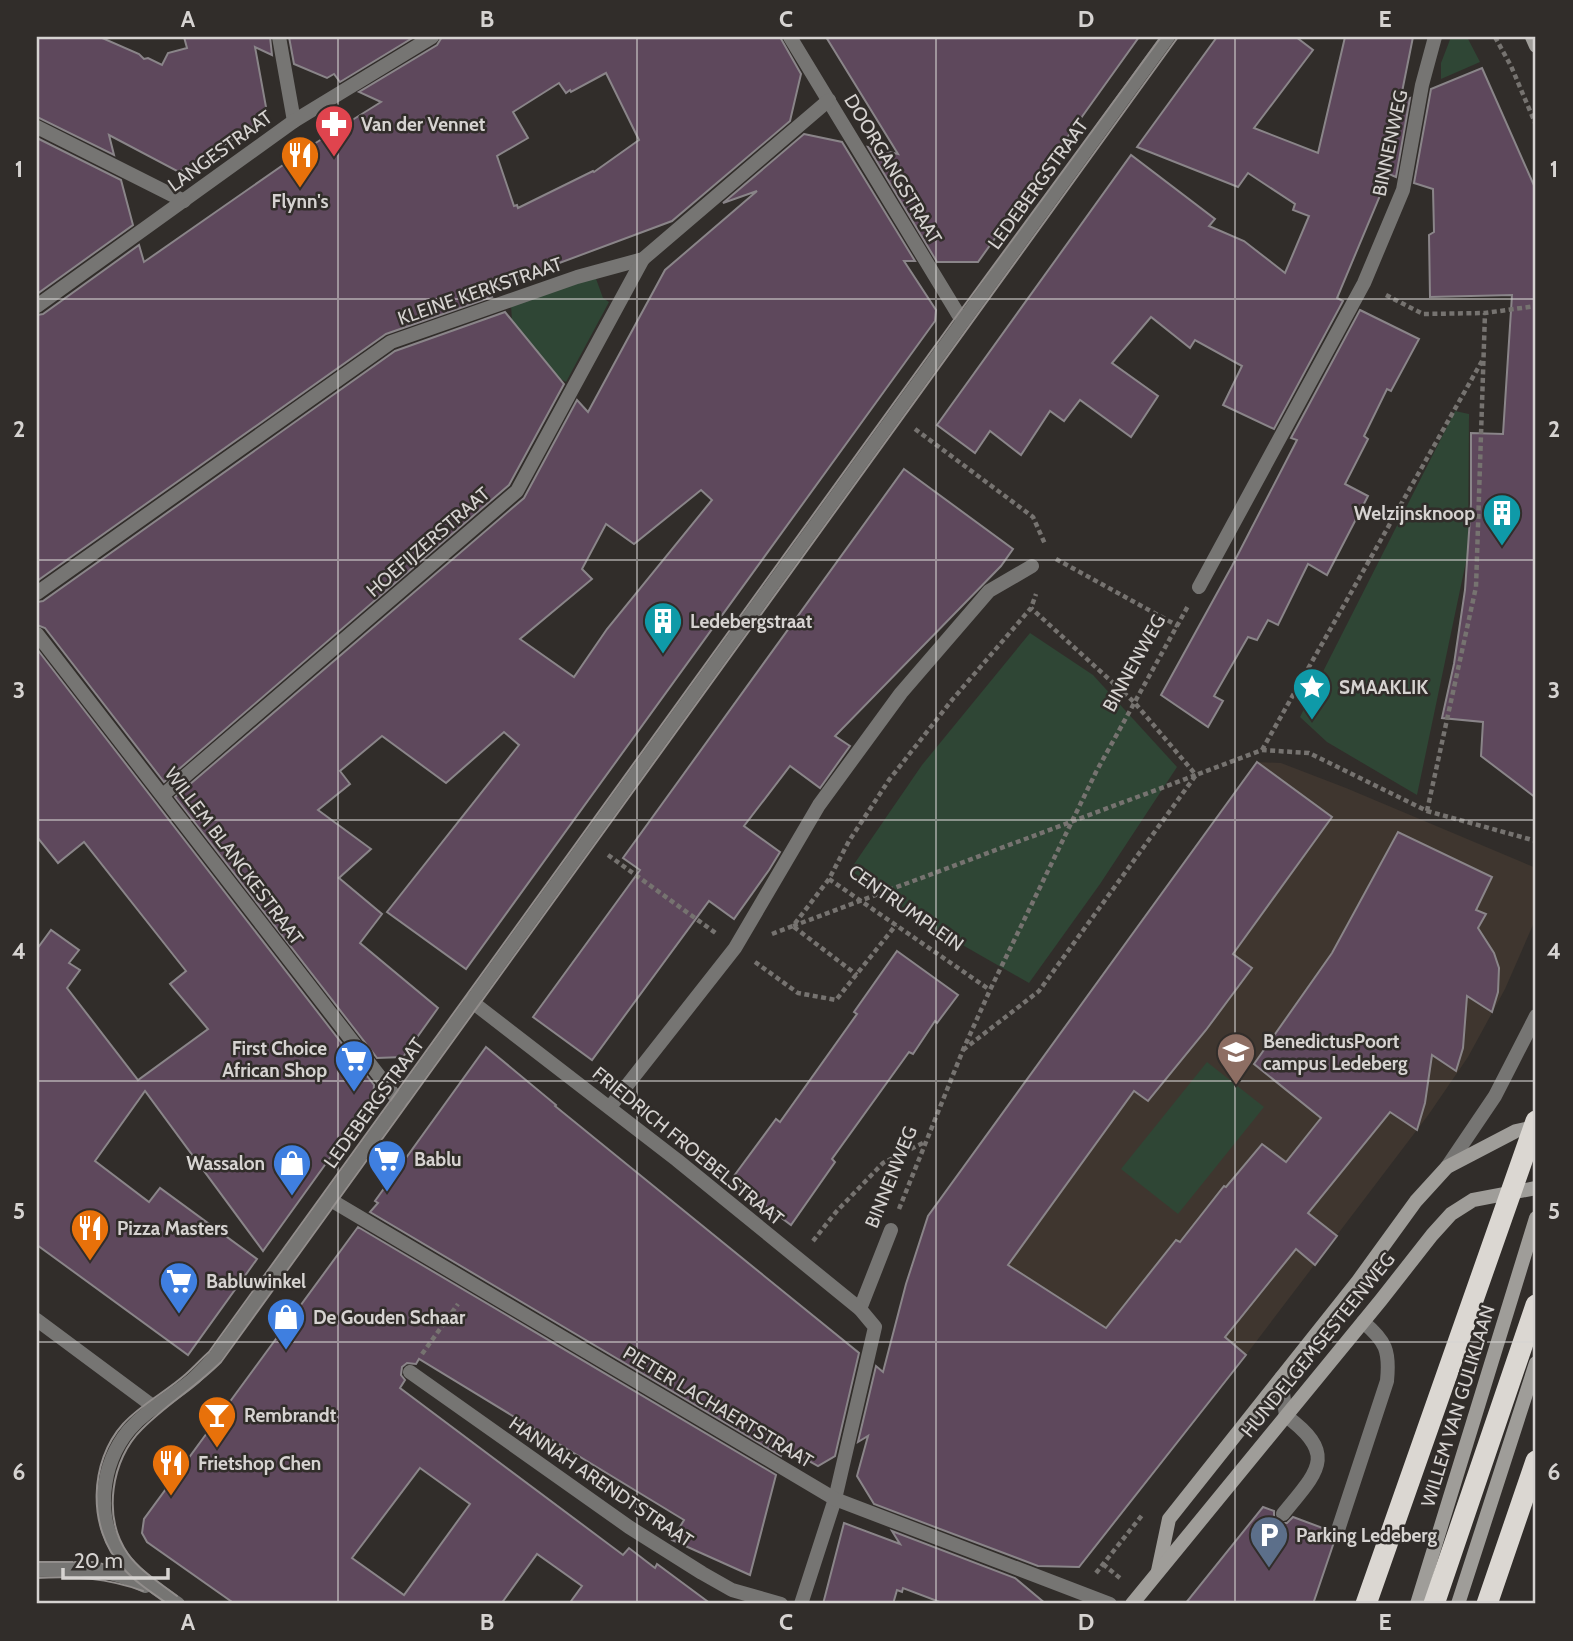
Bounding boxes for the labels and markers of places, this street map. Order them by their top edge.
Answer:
pharmacy icon: Van der Vennet [313,103,355,158]
place label: Van der Vennet [361,113,486,136]
restaurant icon: Flynn's [279,134,321,189]
place label: Flynn's [272,190,328,213]
building icon: Welzijnsknoop [1481,492,1523,547]
place label: Welzijnsknoop [1354,502,1475,525]
building icon: Ledebergstraat [642,600,684,655]
place label: Ledebergstraat [690,610,813,633]
place icon: SMAAKLIK [1291,666,1333,721]
place label: SMAAKLIK [1339,676,1428,699]
place label: BenedictusPoort campus Ledeberg [1263,1030,1408,1075]
school or university icon: BenedictusPoort campus Ledeberg [1215,1031,1257,1086]
place label: First Choice African Shop [222,1037,327,1082]
supermarket icon: First Choice African Shop [333,1038,375,1093]
supermarket icon: Bablu [366,1138,408,1193]
shop icon: Wassalon [271,1142,313,1197]
place label: Bablu [414,1148,462,1171]
place label: Wassalon [186,1152,265,1175]
restaurant icon: Pizza Masters [69,1207,111,1262]
place label: Pizza Masters [117,1217,228,1240]
supermarket icon: Babluwinkel [158,1260,200,1315]
place label: Babluwinkel [206,1270,306,1293]
shop icon: De Gouden Schaar [265,1296,307,1351]
place label: De Gouden Schaar [313,1306,466,1329]
bar icon: Rembrandt [196,1394,238,1449]
place label: Rembrandt [244,1404,337,1427]
restaurant icon: Frietshop Chen [150,1442,192,1497]
place label: Frietshop Chen [198,1452,321,1475]
parking icon: Parking Ledeberg [1248,1514,1290,1569]
place label: Parking Ledeberg [1296,1524,1437,1547]

